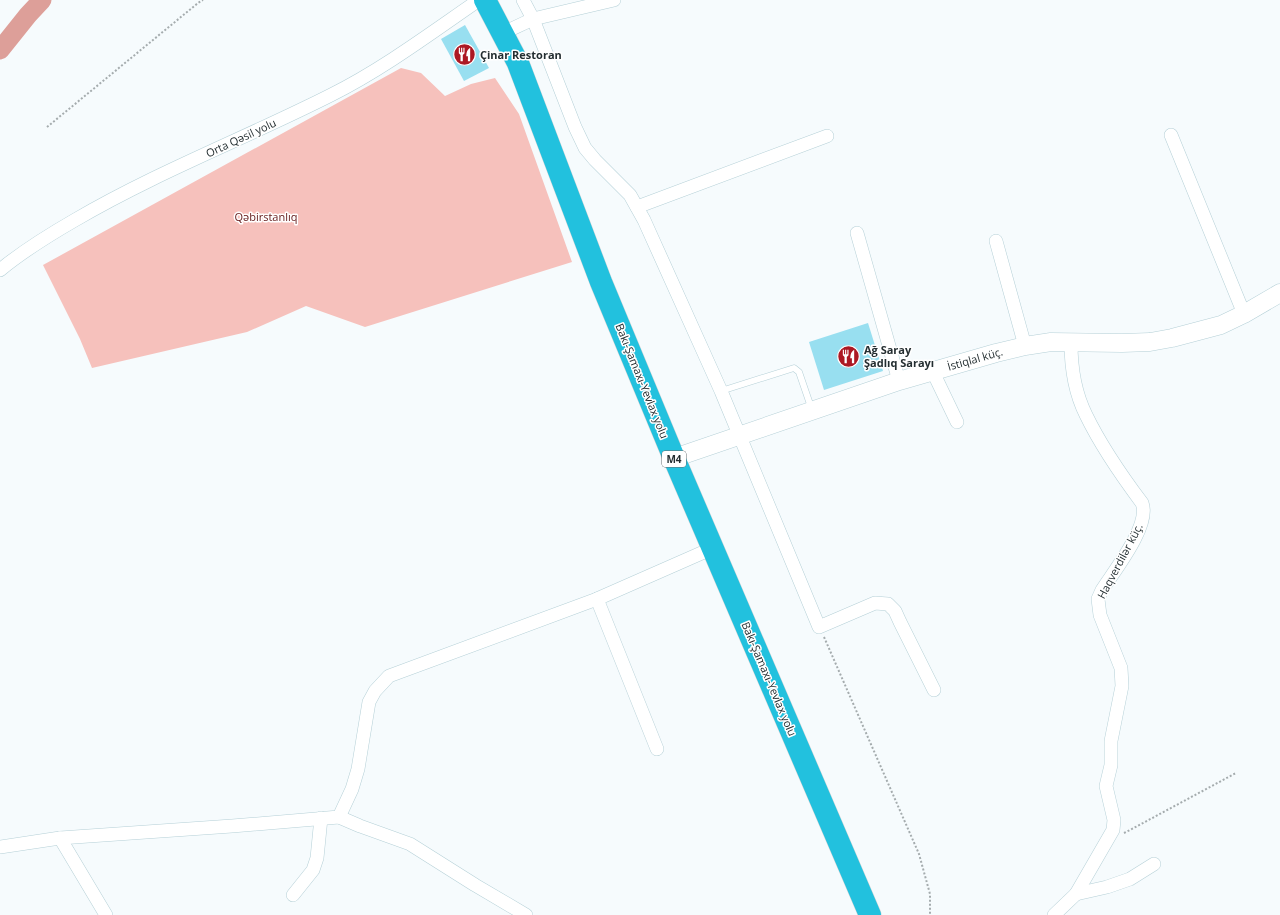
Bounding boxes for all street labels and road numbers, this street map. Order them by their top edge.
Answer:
street label: Orta Qəsil yolu [203,115,278,160]
street label: Bakı-Şamaxı-Yevlax yolu [613,321,672,441]
street label: İstiqlal küç. [945,343,1004,374]
road number: M4 [662,451,686,467]
street label: Haqverdilər küç. [1093,520,1146,601]
street label: Bakı-Şamaxı-Yevlax yolu [739,619,800,738]

